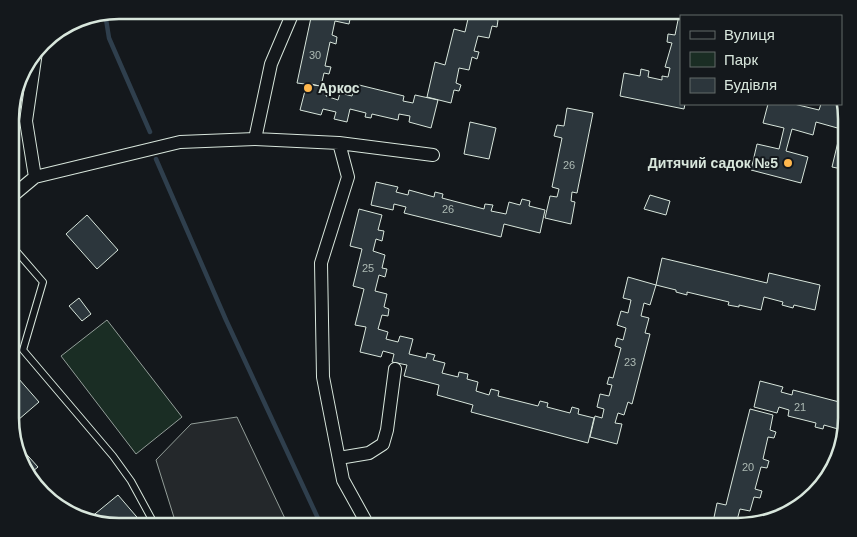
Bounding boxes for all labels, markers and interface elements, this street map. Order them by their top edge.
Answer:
legend [680,15,842,105]
text: Вулиця [724,26,775,43]
house number: 30 [309,49,321,61]
text: Парк [724,51,758,68]
text: Будівля [724,76,777,93]
place label: Аркос [318,80,360,96]
marker: Аркос [302,82,314,94]
place label: Дитячий садок №5 [648,155,778,171]
marker: Дитячий садок №5 [782,157,794,169]
house number: 26 [563,159,575,171]
house number: 26 [442,203,454,215]
house number: 25 [362,262,374,274]
house number: 23 [624,356,636,368]
house number: 21 [794,401,806,413]
house number: 20 [742,461,754,473]

